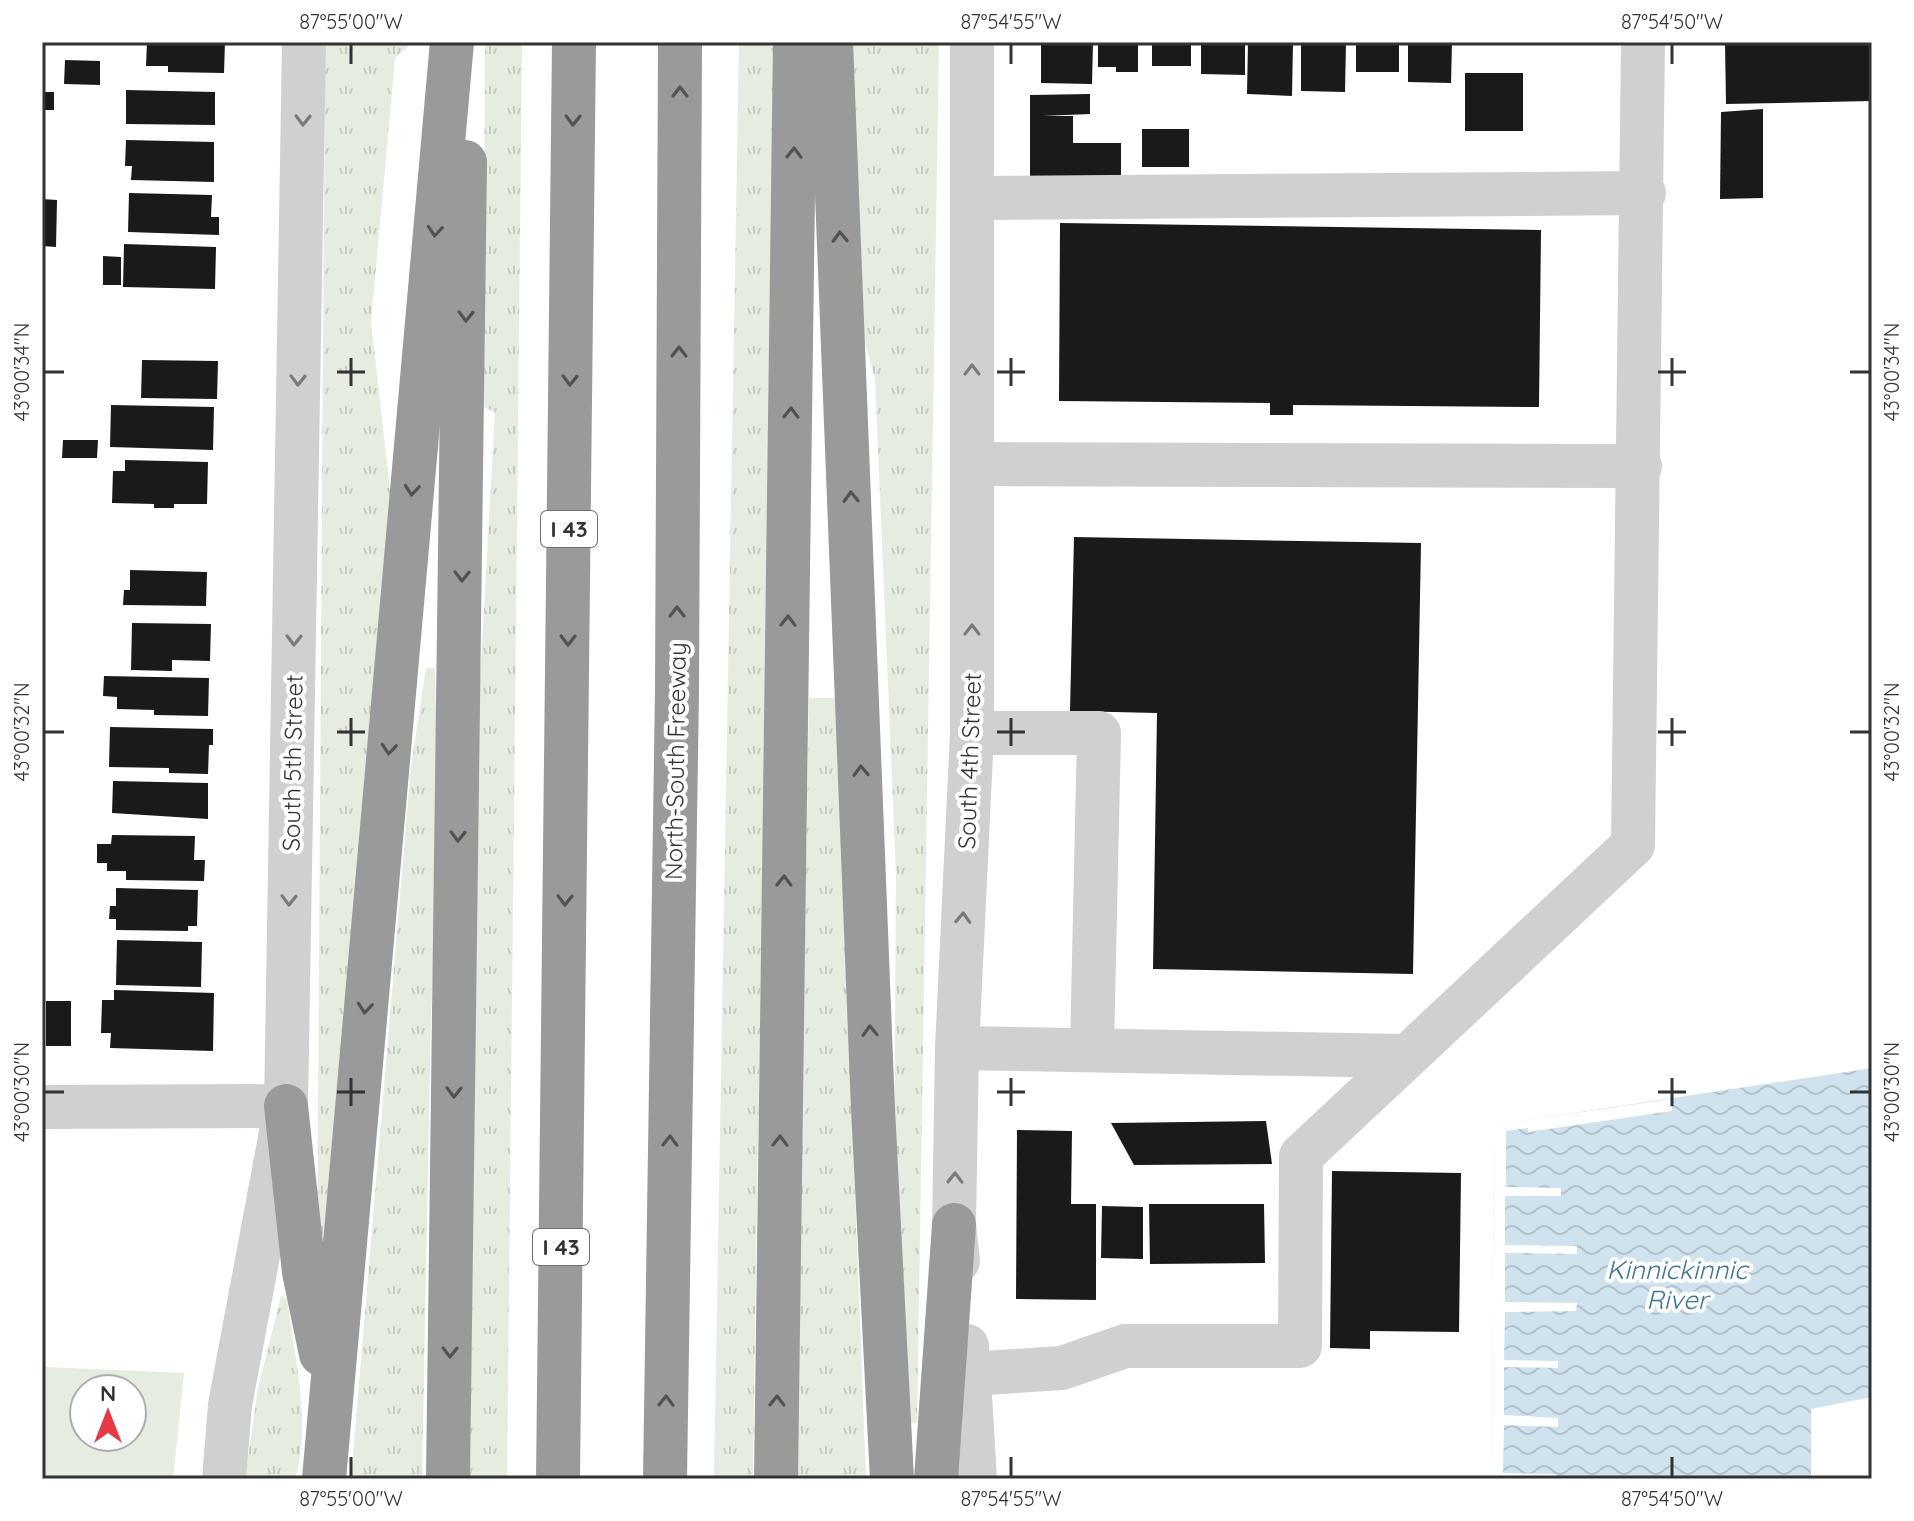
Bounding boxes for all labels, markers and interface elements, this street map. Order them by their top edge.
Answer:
text: 87°55'00"W [299,9,403,34]
text: 87°54'55"W [960,9,1062,34]
text: 87°54'50"W [1621,9,1723,34]
one-way arrow [671,85,689,98]
one-way arrow [294,114,312,127]
one-way arrow [564,114,582,127]
one-way arrow [785,146,803,159]
one-way arrow [427,225,444,238]
one-way arrow [832,230,849,243]
one-way arrow [457,310,474,323]
text: 43°00'34"N [9,323,34,421]
text: 43°00'34"N [1879,323,1904,421]
one-way arrow [670,345,688,358]
one-way arrow [963,363,981,376]
one-way arrow [290,374,307,387]
one-way arrow [562,374,579,387]
one-way arrow [782,406,799,419]
one-way arrow [404,484,421,497]
one-way arrow [843,490,860,503]
road number: I 43 [541,511,597,547]
one-way arrow [453,570,471,583]
one-way arrow [668,605,686,618]
one-way arrow [779,614,797,627]
one-way arrow [963,623,981,636]
one-way arrow [285,634,303,647]
one-way arrow [559,634,577,647]
street label: North-South Freeway [658,642,692,880]
street label: South 4th Street [951,672,987,850]
street label: South 5th Street [275,674,309,852]
text: 43°00'32"N [9,682,34,782]
text: 43°00'32"N [1879,682,1904,782]
one-way arrow [380,743,397,756]
one-way arrow [853,764,870,777]
one-way arrow [449,830,467,843]
one-way arrow [775,874,793,887]
one-way arrow [281,894,298,907]
one-way arrow [556,894,574,907]
one-way arrow [954,911,971,924]
one-way arrow [357,1002,374,1015]
one-way arrow [862,1024,879,1037]
text: 43°00'30"N [9,1042,34,1142]
text: 43°00'30"N [1879,1042,1904,1142]
one-way arrow [445,1086,463,1099]
one-way arrow [661,1134,679,1147]
one-way arrow [772,1134,789,1147]
one-way arrow [946,1171,964,1184]
road number: I 43 [533,1229,589,1265]
water label: Kinnickinnic River [1607,1253,1750,1316]
one-way arrow [441,1346,459,1359]
north arrow [68,1373,148,1453]
text: N [100,1379,116,1407]
one-way arrow [657,1394,675,1407]
one-way arrow [768,1394,786,1407]
text: 87°55'00"W [299,1486,403,1511]
text: 87°54'55"W [960,1486,1062,1511]
text: 87°54'50"W [1621,1486,1723,1511]

